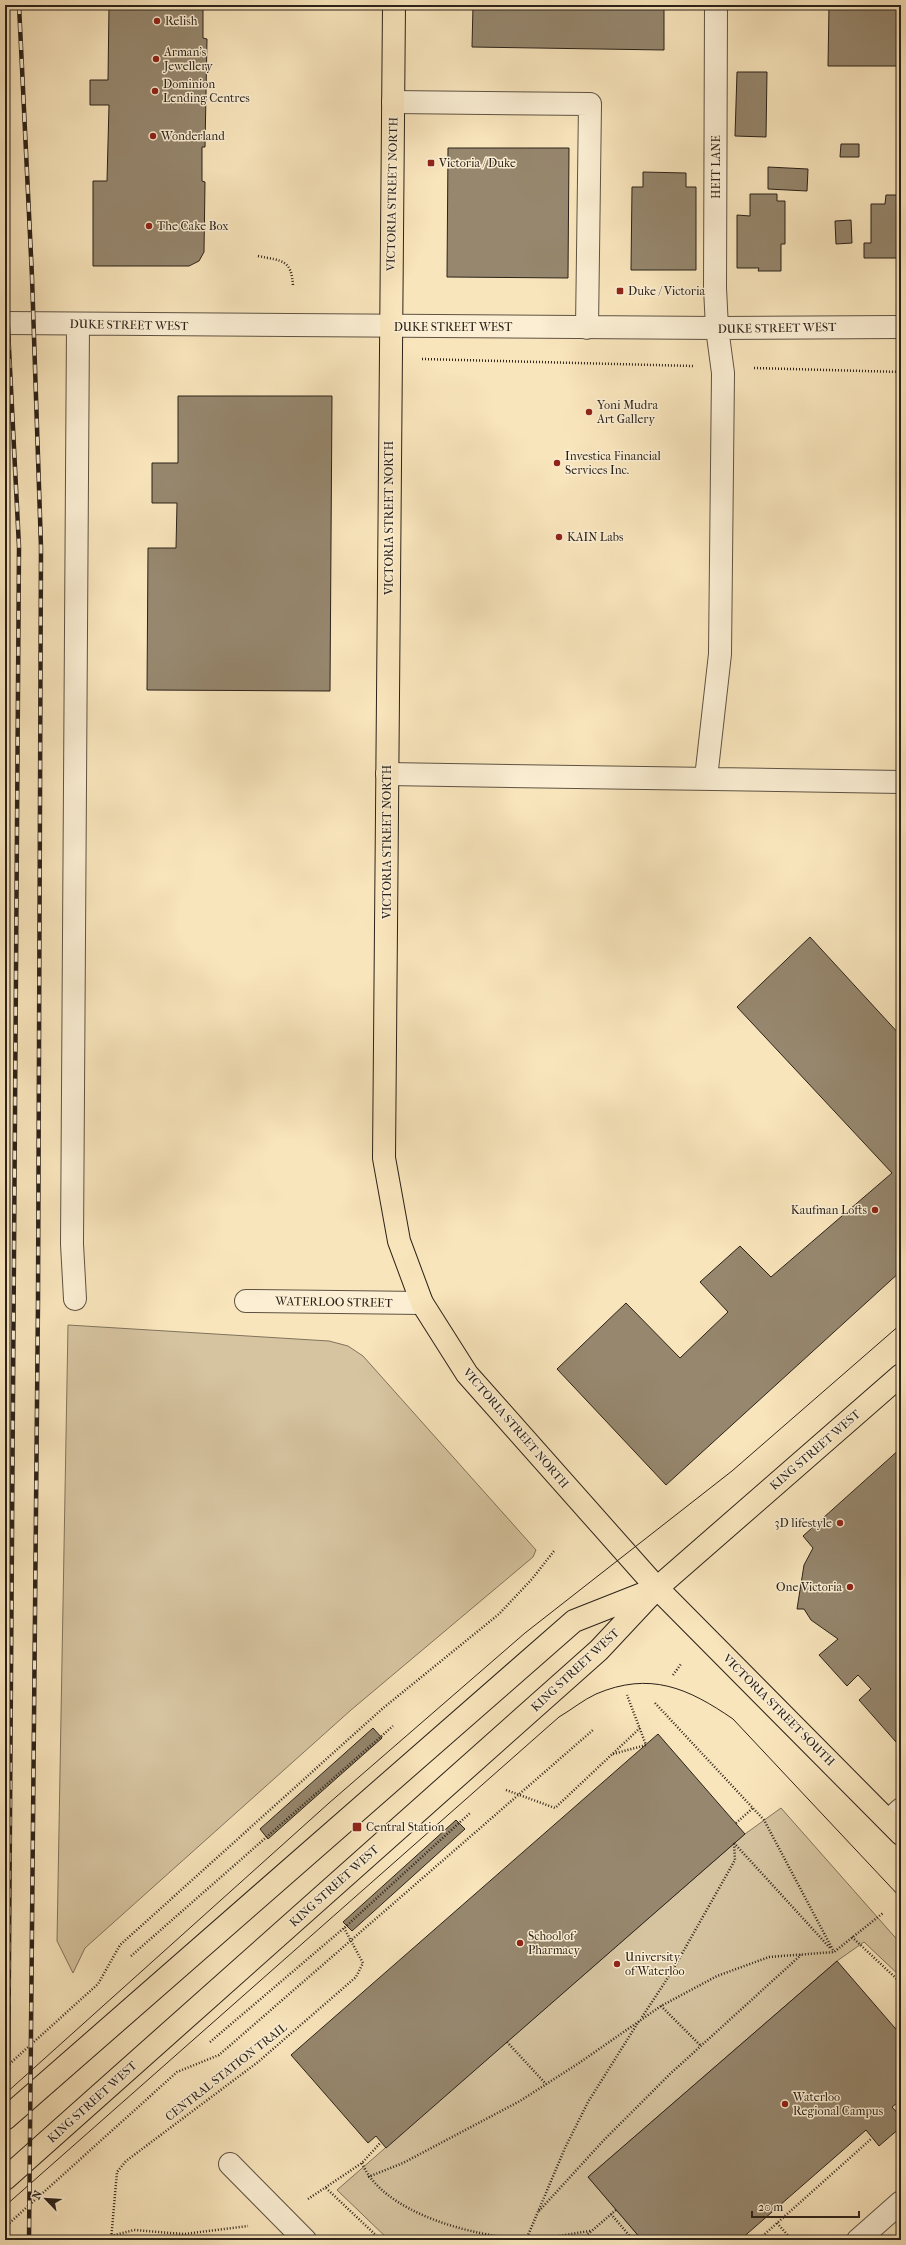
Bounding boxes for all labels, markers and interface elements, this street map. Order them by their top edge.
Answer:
place label: Relish [165,14,198,28]
marker: Relish [152,16,162,26]
place label: Arman's Jewellery [163,45,213,73]
marker: Arman's Jewellery [151,54,161,64]
place label: Dominion Lending Centres [163,77,250,105]
marker: Dominion Lending Centres [150,86,160,96]
street label: VICTORIA STREET NORTH [384,116,400,272]
place label: Wonderland [160,129,225,143]
marker: Wonderland [148,131,158,141]
street label: HEIT LANE [709,135,723,199]
place label: Victoria / Duke [438,156,516,170]
marker: Victoria / Duke [426,158,436,168]
place label: The Cake Box [157,219,229,233]
marker: The Cake Box [144,221,154,231]
place label: Duke / Victoria [628,284,705,298]
marker: Duke / Victoria [615,286,625,296]
street label: DUKE STREET WEST [70,317,189,333]
street label: DUKE STREET WEST [394,320,513,334]
street label: DUKE STREET WEST [718,320,837,336]
place label: Yoni Mudra Art Gallery [596,398,658,426]
marker: Yoni Mudra Art Gallery [584,407,594,417]
street label: VICTORIA STREET NORTH [382,440,396,596]
place label: Investica Financial Services Inc. [565,449,662,477]
marker: Investica Financial Services Inc. [552,458,562,468]
place label: KAIN Labs [567,530,624,544]
marker: KAIN Labs [554,532,564,542]
street label: VICTORIA STREET NORTH [380,764,394,920]
place label: Kaufman Lofts [791,1203,868,1217]
marker: Kaufman Lofts [870,1205,880,1215]
street label: WATERLOO STREET [274,1294,394,1310]
street label: VICTORIA STREET NORTH [459,1364,572,1491]
street label: KING STREET WEST [767,1406,864,1493]
place label: 3D lifestyle [775,1516,832,1530]
marker: 3D lifestyle [835,1518,845,1528]
place label: One Victoria [776,1580,842,1594]
marker: One Victoria [845,1582,855,1592]
street label: KING STREET WEST [528,1625,623,1714]
street label: VICTORIA STREET SOUTH [719,1650,838,1769]
place label: Central Station [366,1820,444,1834]
marker: Central Station [351,1821,363,1833]
street label: KING STREET WEST [287,1842,382,1930]
place label: School of Pharmacy [528,1929,580,1957]
marker: School of Pharmacy [515,1938,525,1948]
place label: University of Waterloo [625,1950,685,1978]
marker: University of Waterloo [612,1959,622,1969]
street label: CENTRAL STATION TRAIL [162,2020,290,2124]
street label: KING STREET WEST [45,2058,140,2146]
place label: Waterloo Regional Campus [792,2090,884,2118]
marker: Waterloo Regional Campus [780,2099,790,2109]
north arrow [26,2179,66,2219]
text: N [30,2188,45,2202]
scale bar [752,2193,859,2219]
text: 20 m [758,2200,783,2214]

